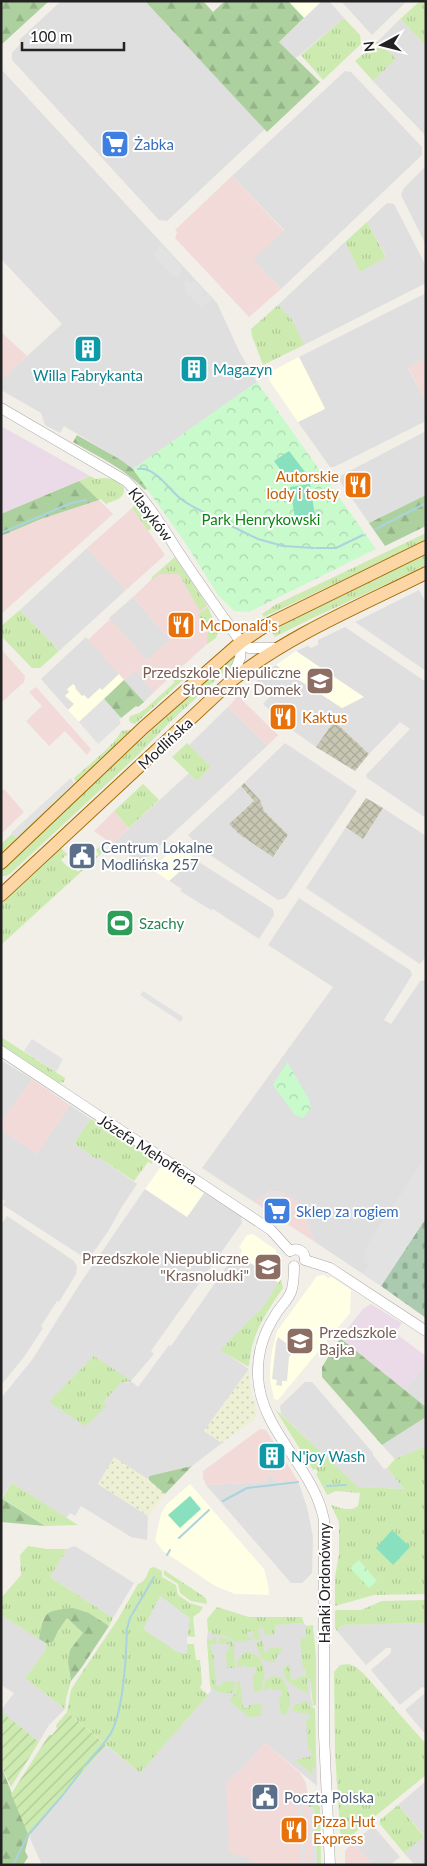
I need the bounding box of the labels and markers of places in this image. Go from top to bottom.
supermarket icon: Żabka [100,129,130,159]
place label: Żabka [134,135,174,153]
building icon: Willa Fabrykanta [73,334,103,364]
building icon: Magazyn [179,354,209,384]
place label: Magazyn [213,360,272,378]
place label: Willa Fabrykanta [33,366,143,384]
place label: Autorskie lody i tosty [266,467,339,502]
restaurant icon: Autorskie lody i tosty [343,470,373,500]
restaurant icon: McDonald's [166,610,196,640]
place label: McDonald's [200,616,278,634]
place label: Przedszkole Niepuliczne Słoneczny Domek [142,663,301,698]
school or university icon: Przedszkole Niepuliczne Słoneczny Domek [305,666,335,696]
restaurant icon: Kaktus [268,702,298,732]
place label: Kaktus [302,708,347,726]
place label: Centrum Lokalne Modlińska 257 [101,838,213,873]
public building icon: Centrum Lokalne Modlińska 257 [67,841,97,871]
sports icon: Szachy [105,908,135,938]
place label: Szachy [139,914,184,932]
supermarket icon: Sklep za rogiem [262,1196,292,1226]
place label: Sklep za rogiem [296,1202,399,1220]
place label: Przedszkole Niepubliczne "Krasnoludki" [82,1249,249,1284]
school or university icon: Przedszkole Niepubliczne "Krasnoludki" [253,1252,283,1282]
place label: Przedszkole Bajka [319,1323,397,1358]
school or university icon: Przedszkole Bajka [285,1326,315,1356]
building icon: N'joy Wash [257,1441,287,1471]
place label: N'joy Wash [291,1447,365,1465]
public building icon: Poczta Polska [250,1782,280,1812]
place label: Poczta Polska [284,1788,374,1806]
place label: Pizza Hut Express [313,1812,376,1847]
restaurant icon: Pizza Hut Express [279,1815,309,1845]

